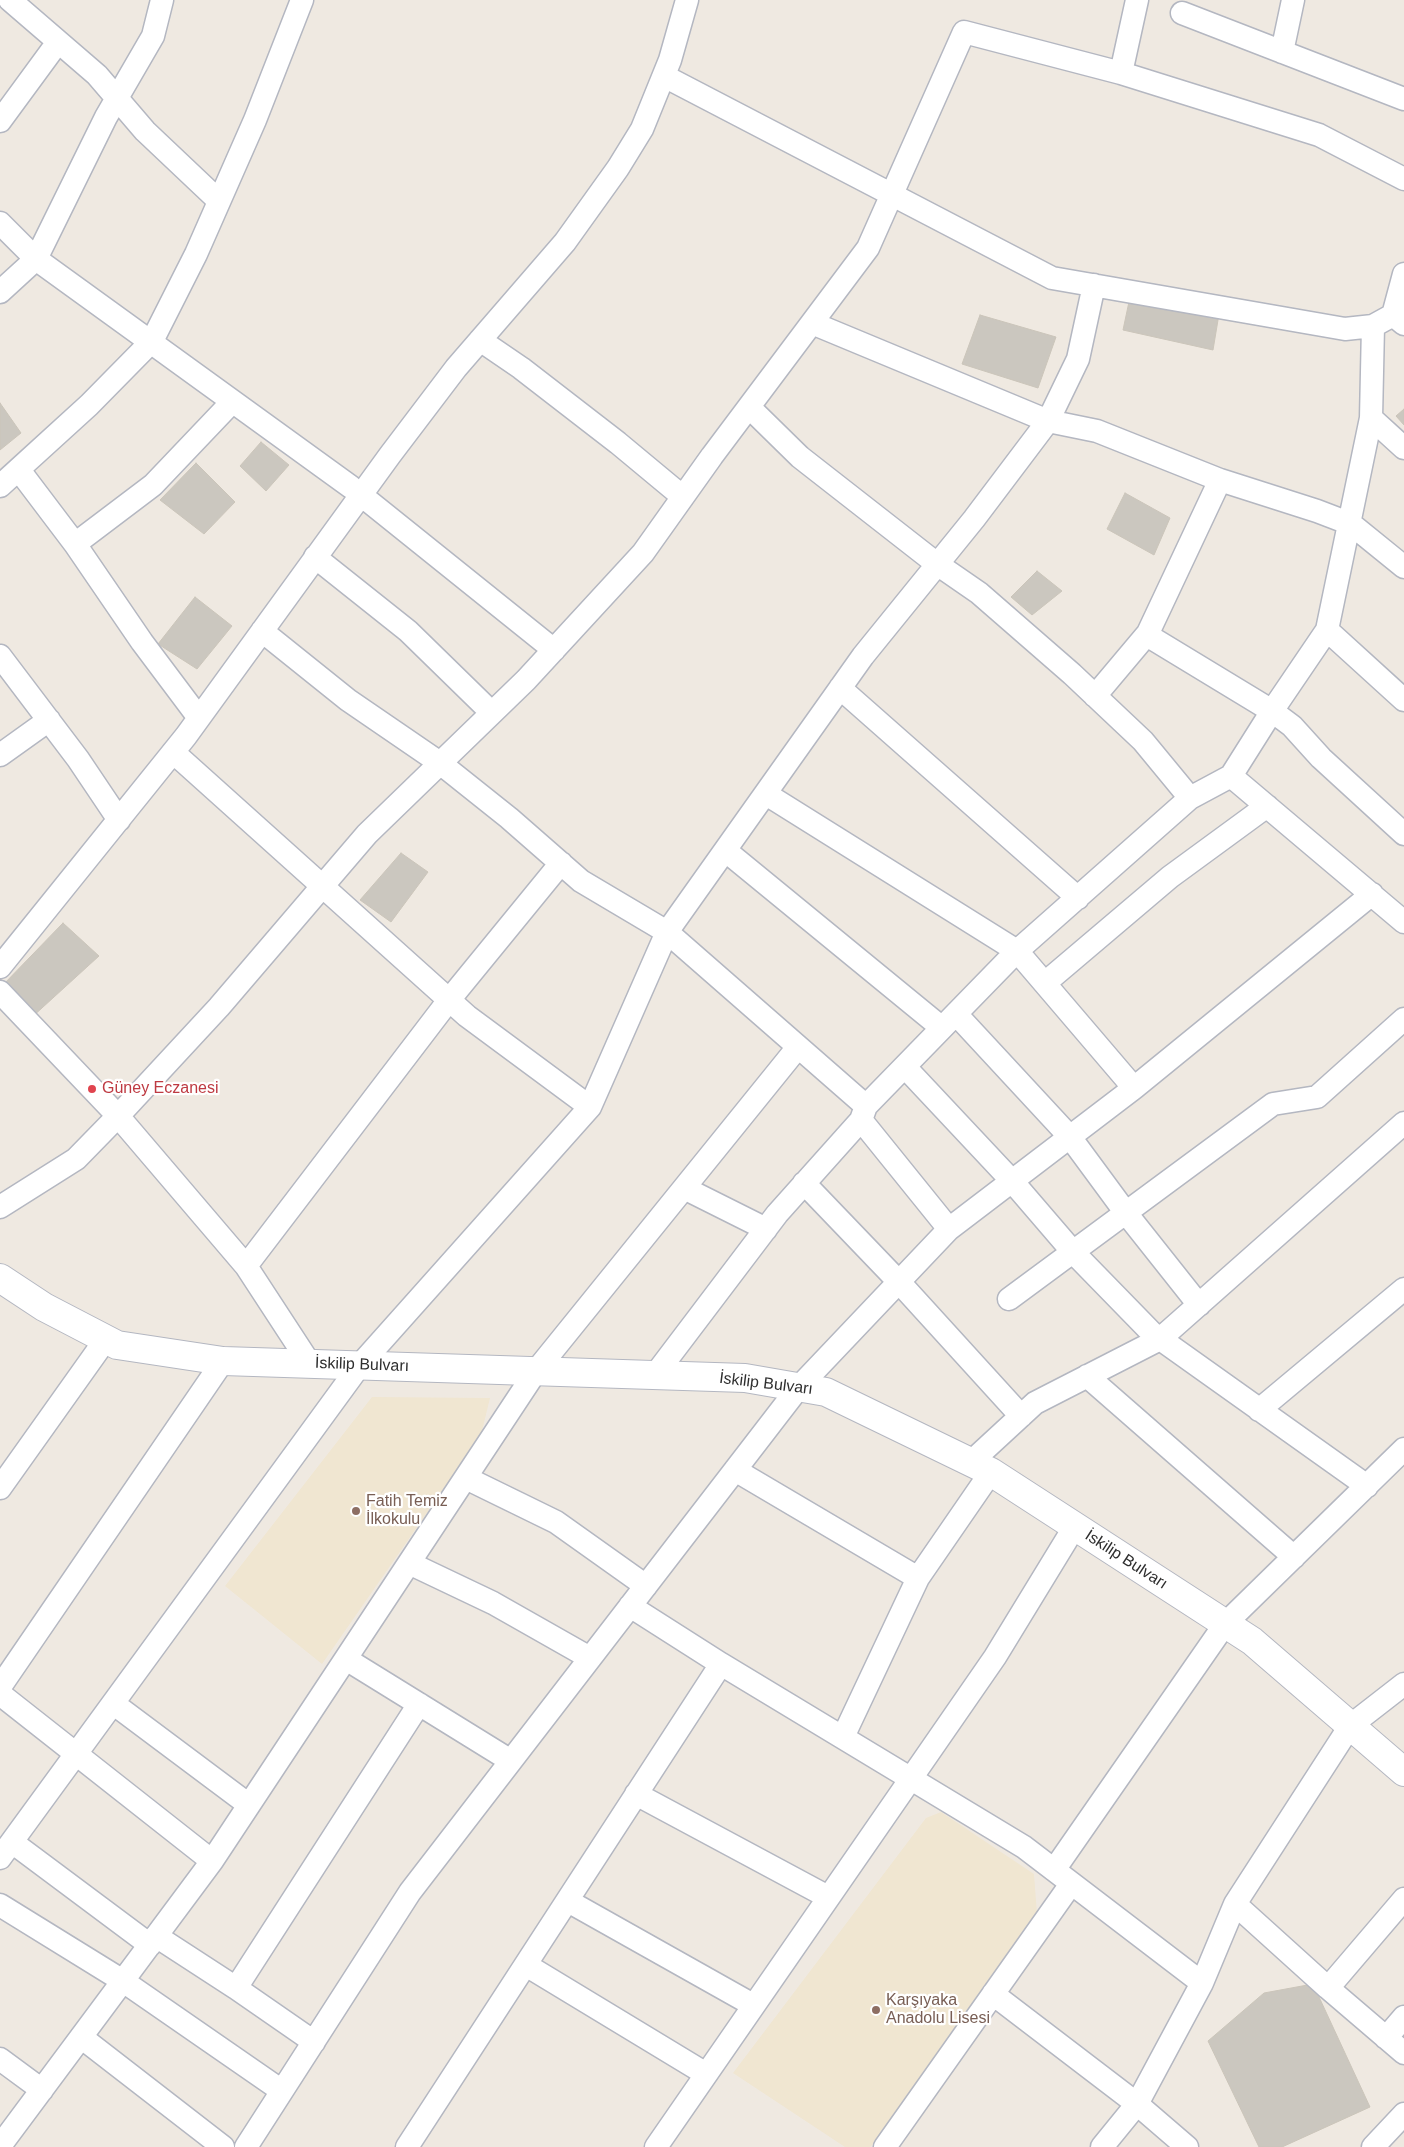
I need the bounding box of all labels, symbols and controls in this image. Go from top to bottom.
place label: Güney Eczanesi [102,1079,219,1099]
marker: Güney Eczanesi [86,1083,98,1095]
street label: İskilip Bulvarı [315,1354,409,1376]
street label: İskilip Bulvarı [718,1369,814,1399]
place label: Fatih Temiz İlkokulu [366,1492,448,1530]
marker: Fatih Temiz İlkokulu [350,1505,362,1517]
street label: İskilip Bulvarı [1081,1526,1171,1594]
place label: Karşıyaka Anadolu Lisesi [886,1991,990,2029]
marker: Karşıyaka Anadolu Lisesi [870,2004,882,2016]

